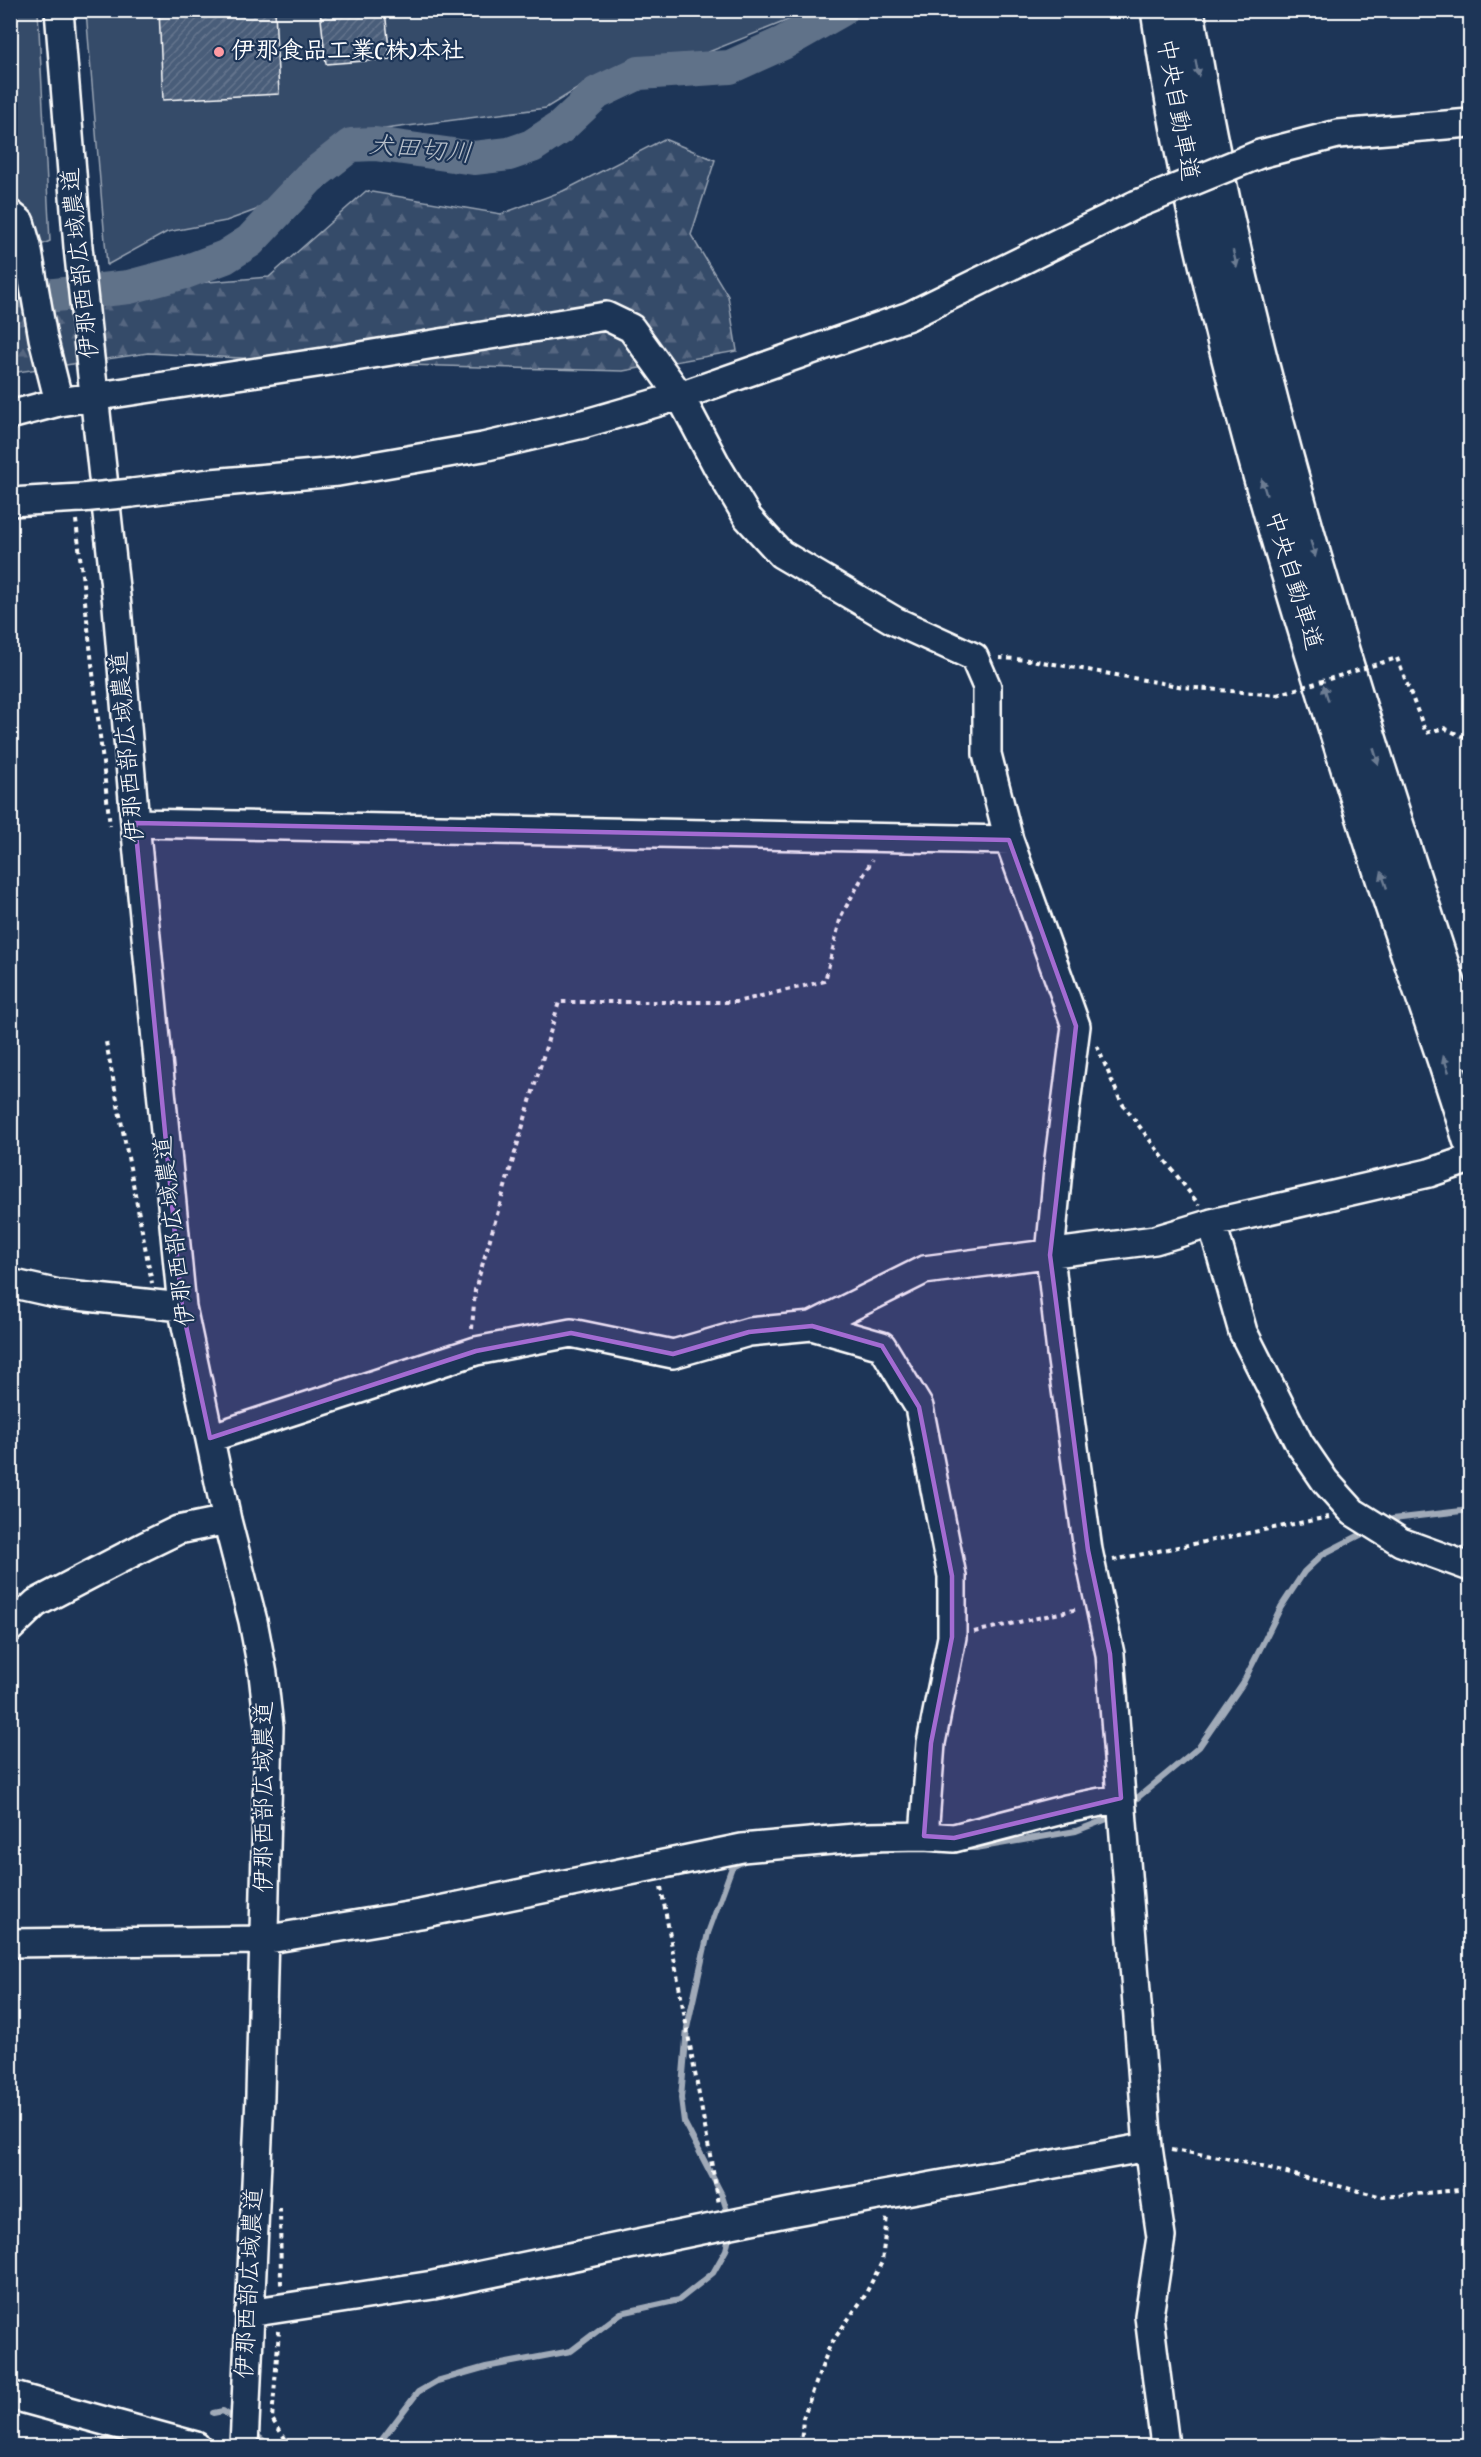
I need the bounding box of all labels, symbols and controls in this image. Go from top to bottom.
place label: 伊那食品工業(株)本社 [231,35,464,70]
street label: 中央自動車道 [1146,36,1206,184]
marker: 伊那食品工業(株)本社 [212,45,226,59]
one-way arrow [1193,59,1202,78]
water label: 犬田切川 [367,128,473,174]
street label: 伊那西部広域農道 [55,166,109,360]
one-way arrow [1231,250,1241,268]
one-way arrow [1258,477,1268,495]
street label: 中央自動車道 [1254,507,1330,655]
one-way arrow [1309,540,1318,558]
street label: 伊那西部広域農道 [103,650,155,844]
one-way arrow [1321,684,1330,702]
one-way arrow [1372,747,1381,765]
one-way arrow [1379,870,1388,888]
one-way arrow [1440,1055,1450,1073]
street label: 伊那西部広域農道 [147,1134,205,1328]
street label: 伊那西部広域農道 [248,1701,283,1893]
street label: 伊那西部広域農道 [228,2186,274,2380]

